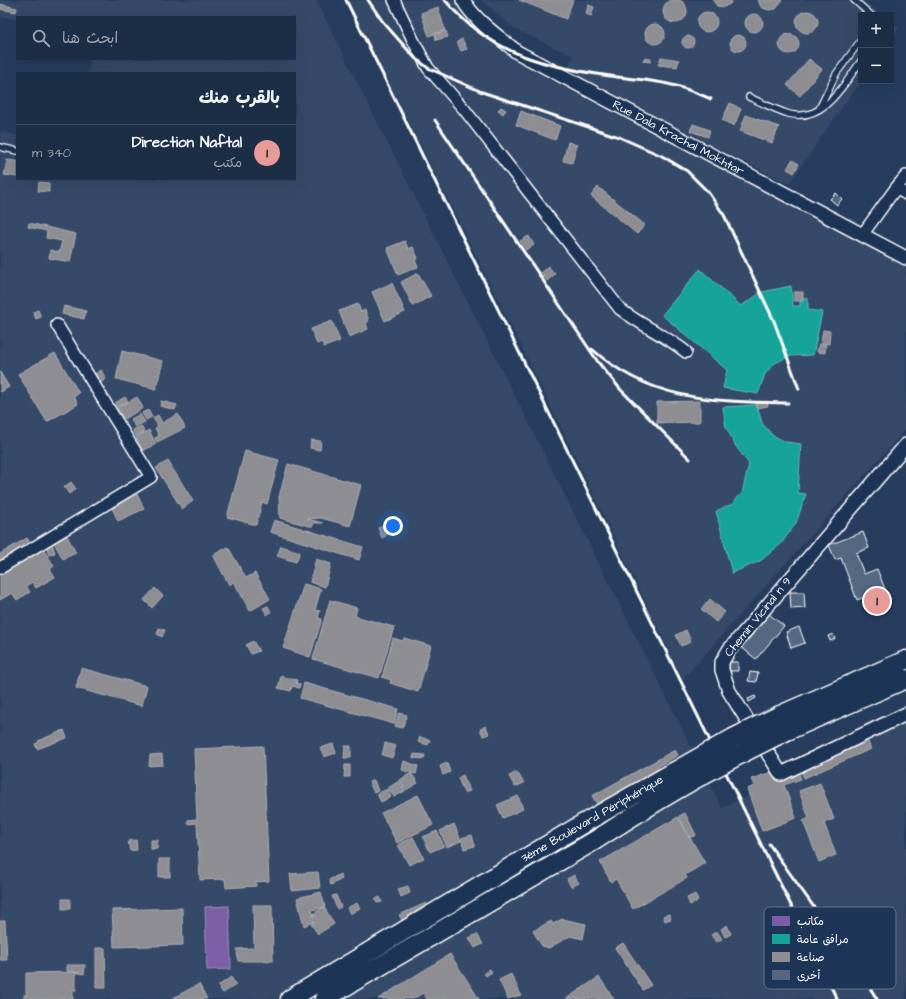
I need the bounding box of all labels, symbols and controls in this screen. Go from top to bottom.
map controls [858,12,894,84]
button: + [858,12,894,48]
search box [16,16,296,60]
icon: search [30,27,52,49]
text: ابحث هنا [62,28,118,49]
button: − [858,48,894,84]
text: بالقرب منك [199,86,280,110]
street label: Rue Dala Krachal Mokhtar [610,96,747,179]
text: Direction Naftal [132,132,242,153]
text: 340 m [32,144,71,162]
text: 1 [266,144,268,162]
text: مكتب [214,154,242,172]
your location [383,516,403,536]
street label: Chemin Vicinal n 9 [721,573,796,660]
pin: 1 [864,586,890,616]
street label: 3ème Boulevard Périphérique [518,771,667,867]
legend [764,907,896,989]
text: مكاتب [797,914,824,929]
text: مرافق عامة [797,932,849,947]
text: صناعة [797,950,825,965]
text: أخرى [797,968,820,983]

